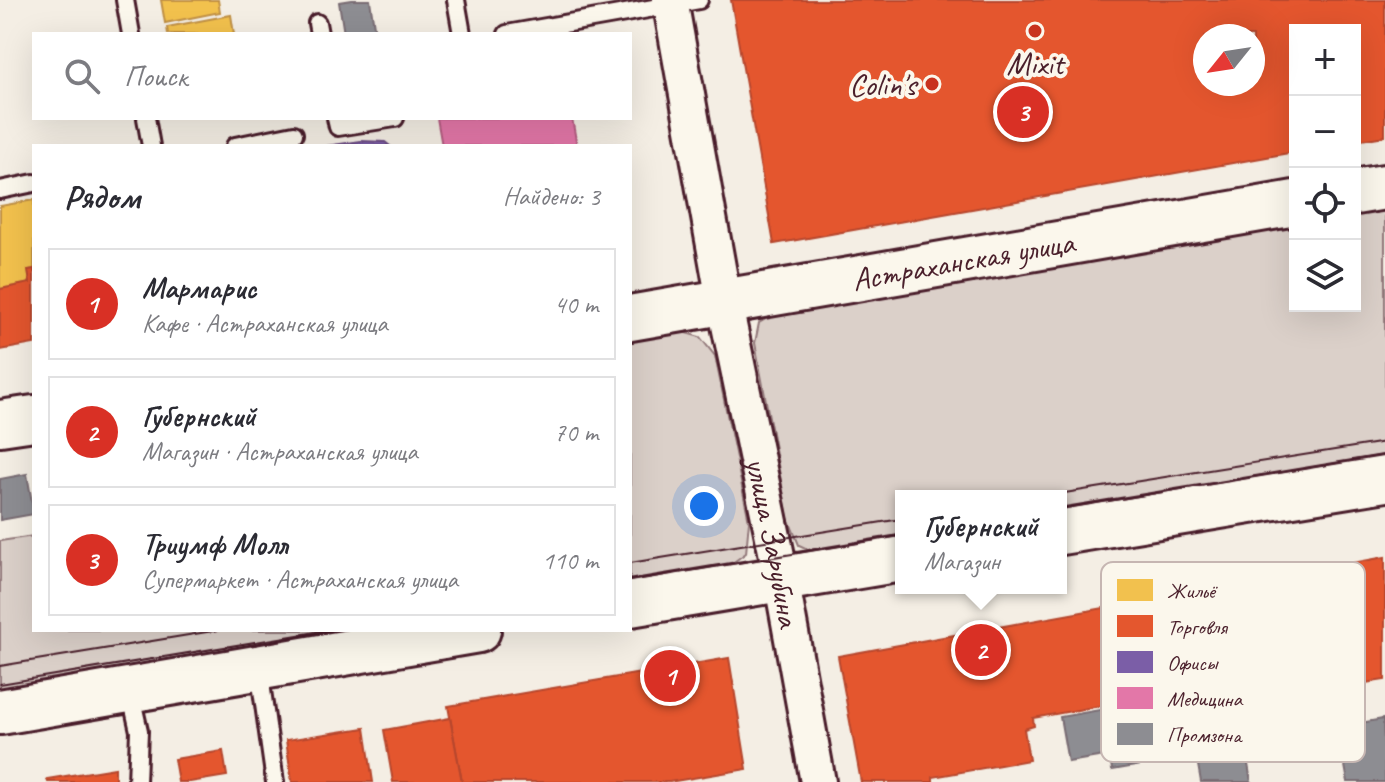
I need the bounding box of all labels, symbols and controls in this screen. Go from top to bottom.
marker: Mixit [1026,22,1044,40]
north arrow [1193,24,1265,96]
map controls [1289,24,1361,312]
button: + [1289,24,1361,96]
search box [32,32,632,120]
place label: Mixit [1007,43,1067,84]
icon: search [60,54,104,98]
text: Поиск [124,57,187,95]
place label: Colin's [849,64,919,105]
marker: Colin's [923,75,941,93]
pin: 3 [997,82,1049,142]
button: − [1289,96,1361,168]
button: locate [1289,168,1361,240]
text: Рядом [64,175,140,218]
text: Найдено: 3 [503,180,600,213]
street label: Астраханская улица [849,221,1079,300]
button: layers [1289,240,1361,312]
text: Мармарис [142,269,256,307]
text: 1 [86,288,98,321]
text: 40 m [554,288,598,321]
text: Кафе · Астраханская улица [142,307,388,340]
text: Губернский [142,397,256,435]
text: 2 [86,416,98,449]
text: 70 m [554,416,598,449]
text: Магазин · Астраханская улица [142,435,418,468]
street label: улица Зарубина [736,452,810,632]
your location [684,486,724,526]
popup [895,490,1067,594]
text: Губернский [924,507,1038,545]
text: Триумф Молл [142,525,288,563]
text: 3 [86,544,98,577]
text: 110 m [542,544,598,577]
text: Магазин [924,545,1000,578]
legend [1101,562,1365,762]
text: Супермаркет · Астраханская улица [142,563,458,596]
text: Жильё [1167,577,1219,605]
text: Торговля [1167,613,1228,641]
pin: 2 [955,620,1007,680]
pin: 1 [644,646,696,706]
text: Офисы [1167,649,1220,677]
text: Медицина [1167,685,1243,713]
text: Промзона [1167,721,1243,749]

